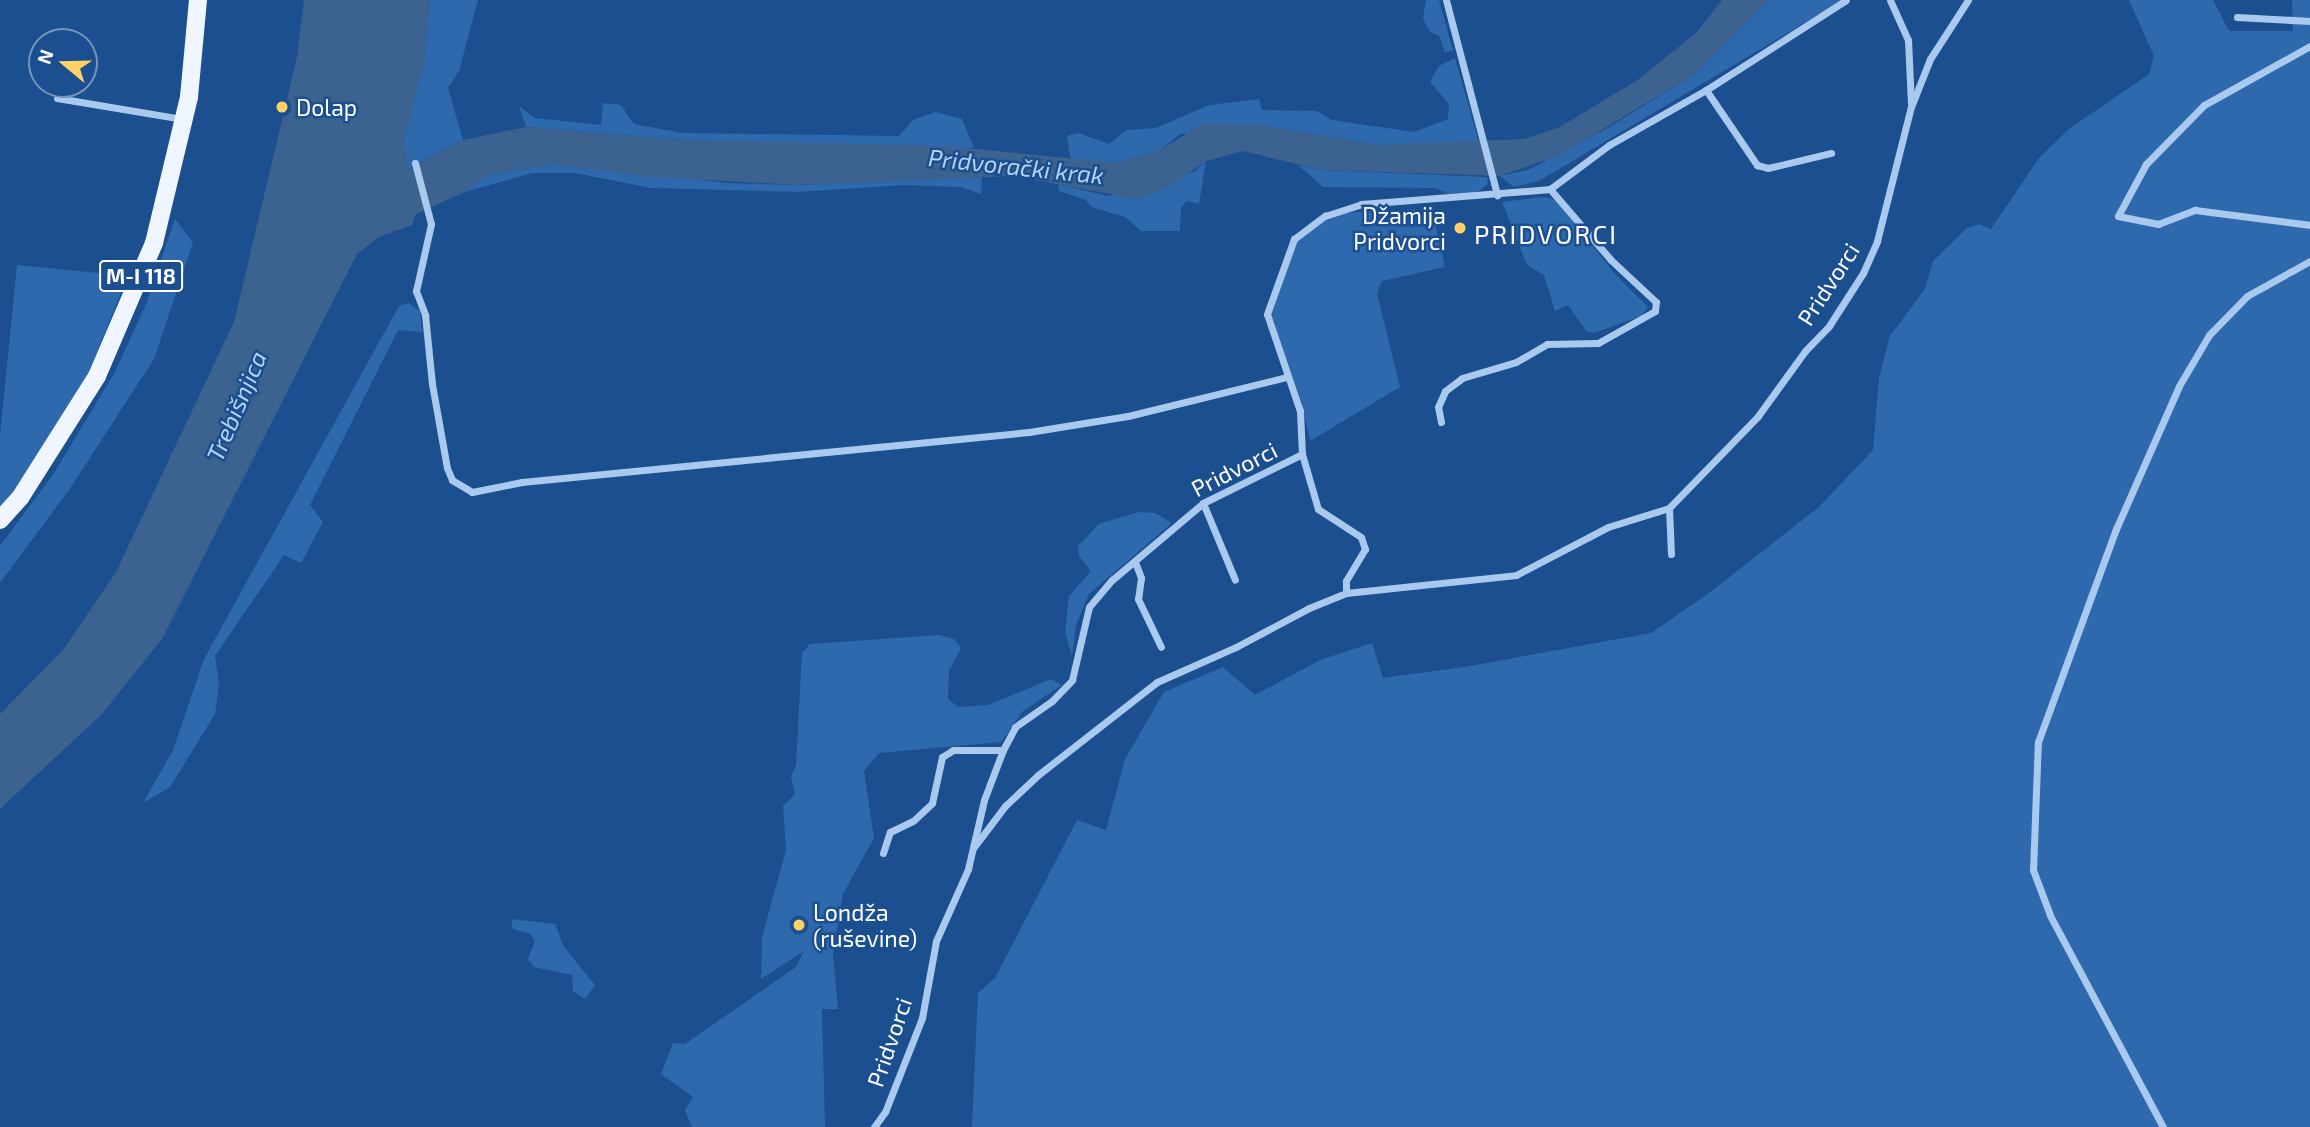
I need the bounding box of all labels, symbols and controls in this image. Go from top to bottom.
north arrow [28,28,98,98]
text: N [31,46,58,67]
place label: Dolap [296,93,357,121]
marker: Dolap [274,99,290,115]
water label: Pridvorački krak [927,142,1105,190]
place label: Džamija Pridvorci [1353,201,1446,255]
district label: PRIDVORCI [1475,218,1617,250]
marker: Džamija Pridvorci [1452,220,1468,236]
street label: Pridvorci [1791,238,1865,330]
road number: M-I 118 [99,258,183,294]
water label: Trebišnjica [200,347,272,465]
street label: Pridvorci [1186,436,1282,502]
place label: Londža (ruševine) [813,898,917,952]
marker: Londža (ruševine) [791,917,807,933]
street label: Pridvorci [861,994,917,1090]

